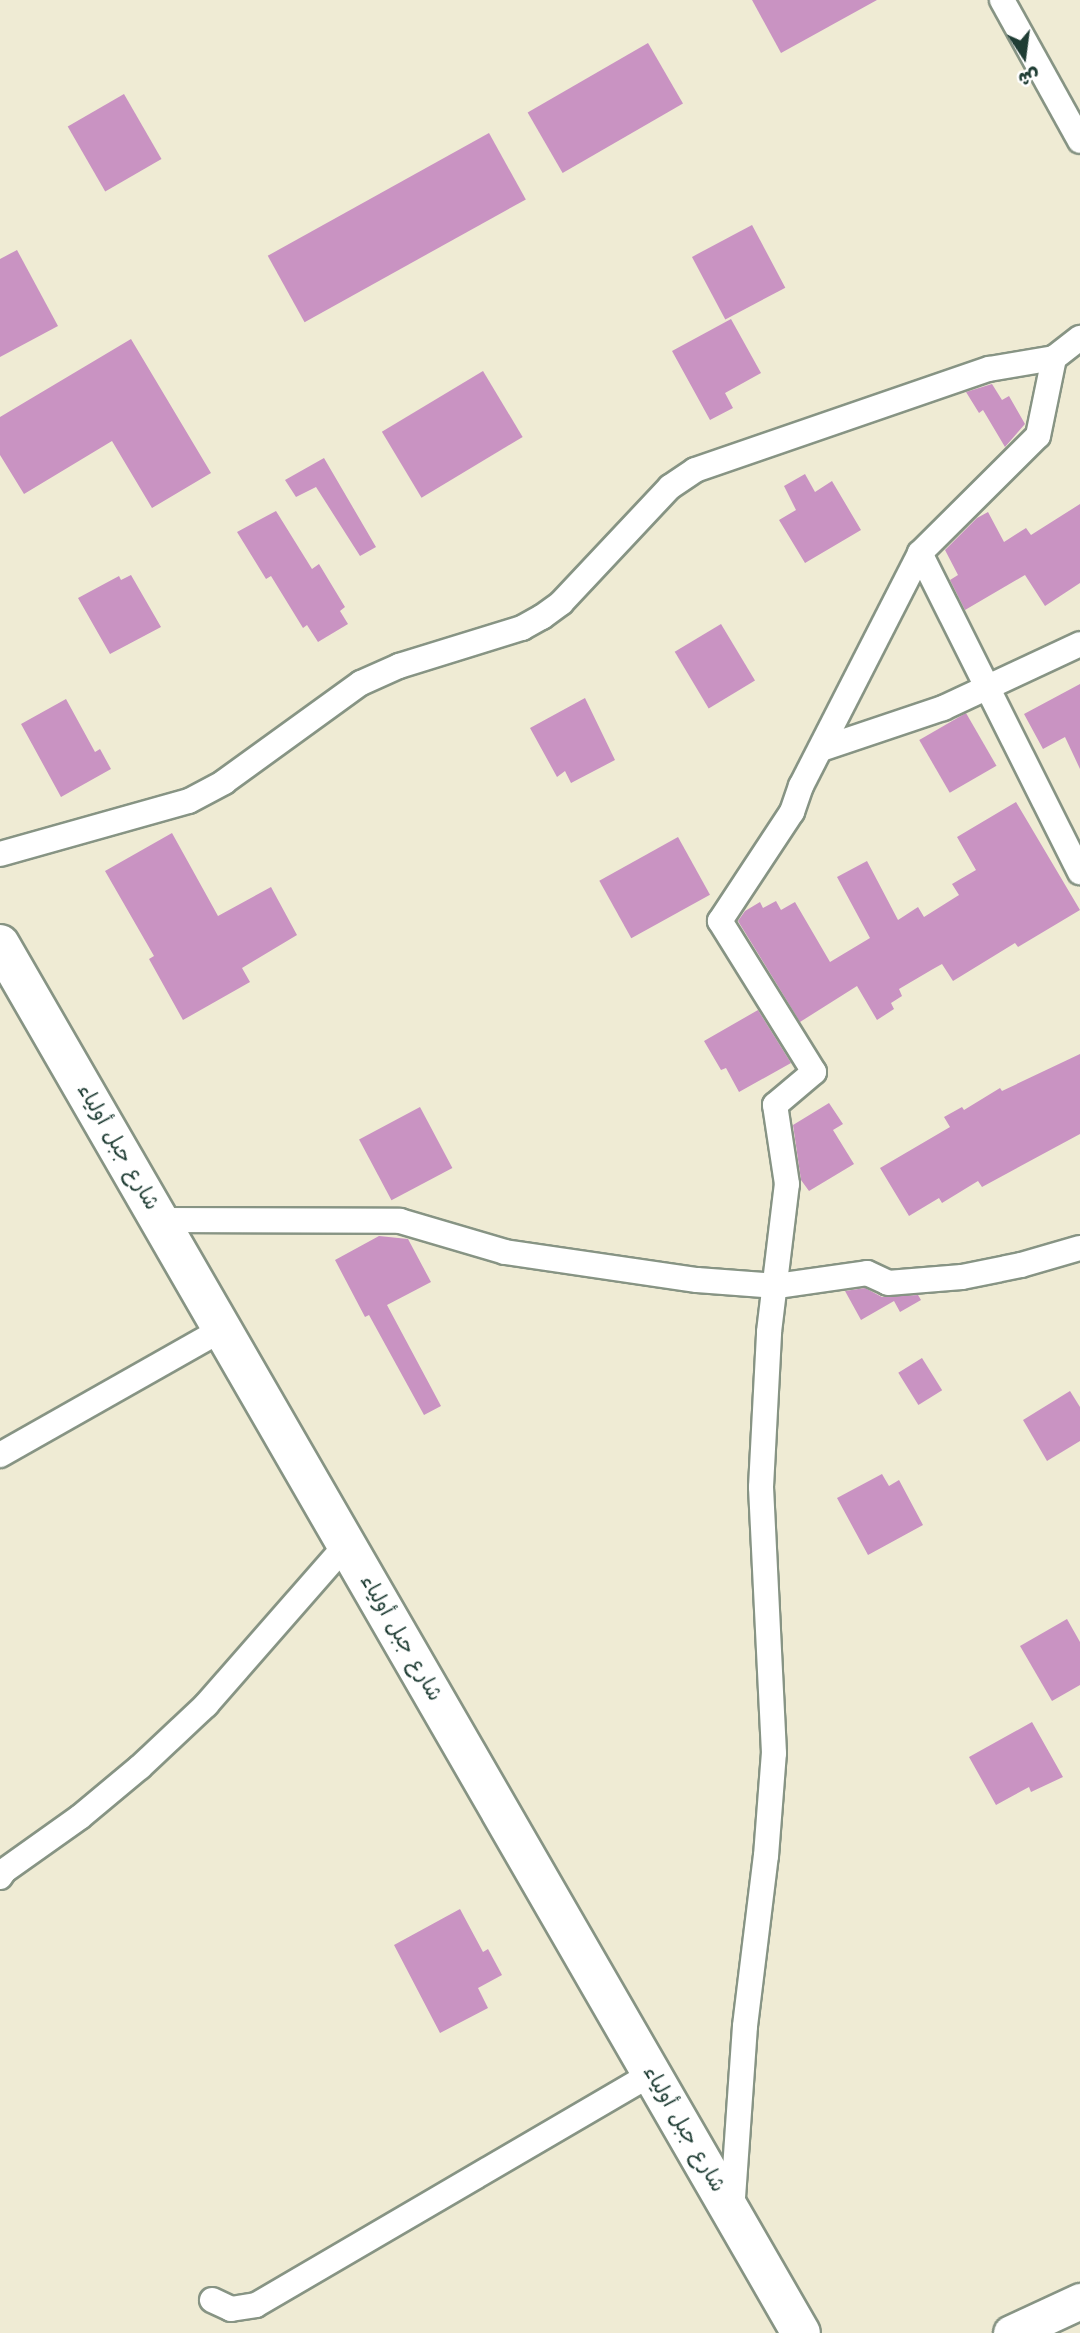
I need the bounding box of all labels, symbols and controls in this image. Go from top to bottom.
north arrow [989,21,1059,91]
text: ش [1016,61,1042,92]
street label: شارع جبل أولياء [72,1079,164,1215]
street label: شارع جبل أولياء [355,1570,447,1706]
street label: شارع جبل أولياء [638,2061,730,2197]

